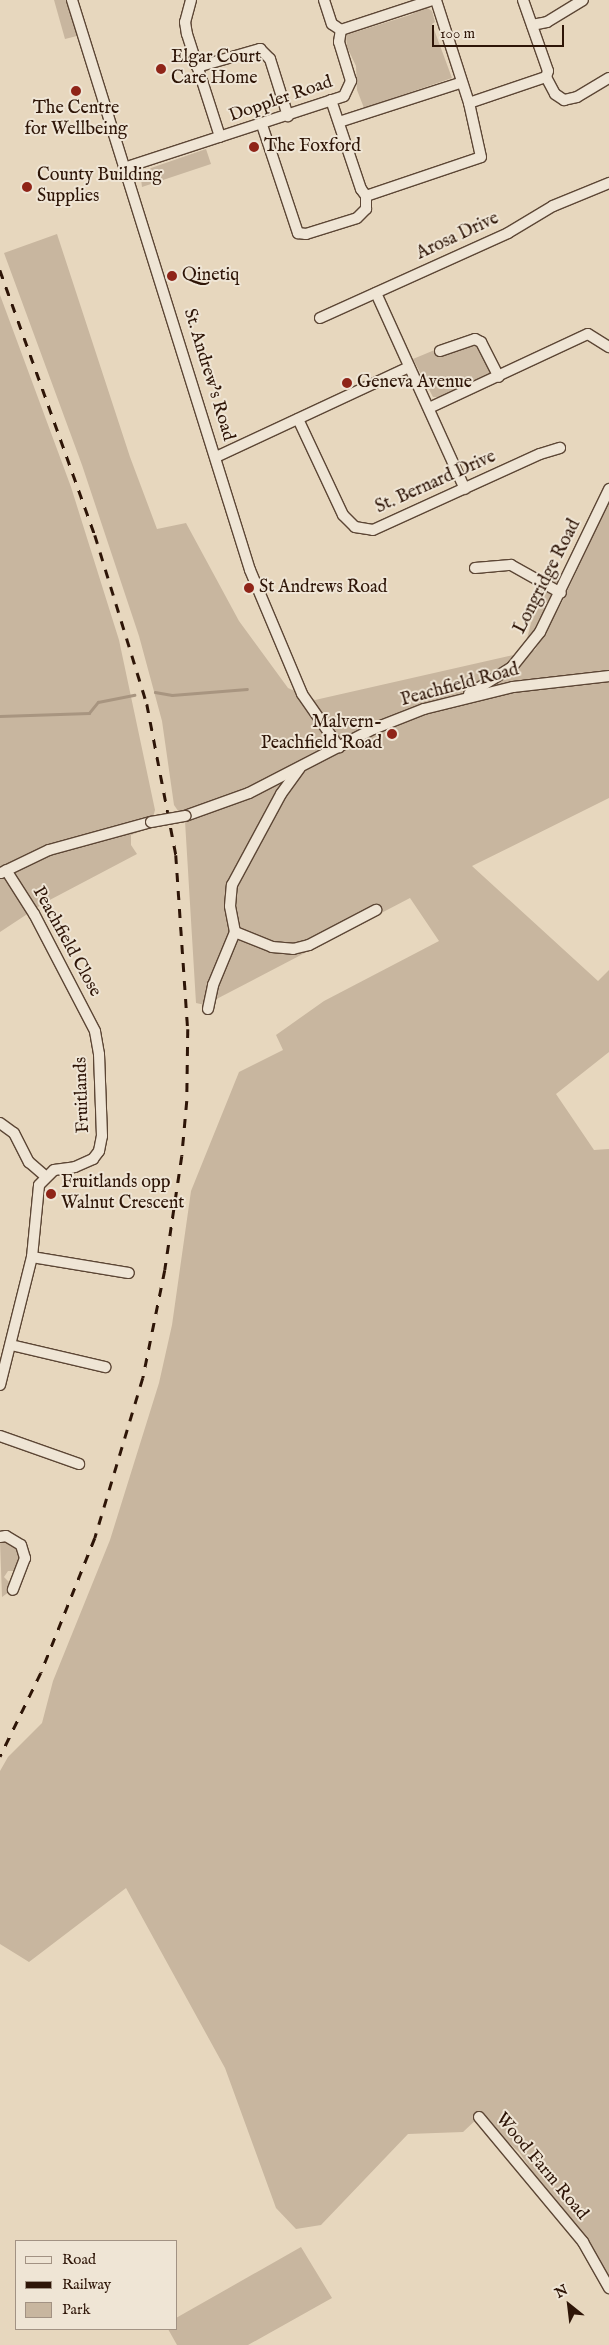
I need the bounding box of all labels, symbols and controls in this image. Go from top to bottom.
scale bar [434,15,566,47]
text: 100 m [440,24,475,43]
place label: Elgar Court Care Home [171,48,261,90]
marker: Elgar Court Care Home [155,63,167,75]
street label: Doppler Road [226,72,336,128]
marker: The Centre for Wellbeing [70,85,82,97]
place label: The Centre for Wellbeing [24,99,128,142]
place label: The Foxford [264,136,361,158]
marker: The Foxford [248,141,260,153]
place label: County Building Supplies [37,166,162,208]
marker: County Building Supplies [21,181,33,193]
street label: Arosa Drive [413,209,503,265]
place label: Qinetiq [182,265,239,287]
marker: Qinetiq [166,270,178,282]
street label: St. Andrew's Road [178,306,238,444]
place label: Geneva Avenue [357,372,472,394]
marker: Geneva Avenue [341,377,353,389]
street label: St. Bernard Drive [373,447,499,519]
street label: Longridge Road [510,516,586,638]
place label: St Andrews Road [259,577,387,599]
marker: St Andrews Road [243,582,255,594]
street label: Peachfield Road [399,660,521,712]
place label: Malvern- Peachfield Road [261,713,382,756]
marker: Malvern- Peachfield Road [386,728,398,740]
street label: Peachfield Close [27,883,105,1001]
street label: Fruitlands [71,1056,95,1134]
place label: Fruitlands opp Walnut Crescent [61,1173,184,1216]
marker: Fruitlands opp Walnut Crescent [45,1188,57,1200]
street label: Wood Farm Road [490,2109,592,2225]
legend [15,2240,178,2330]
text: Road [62,2250,96,2269]
text: Railway [62,2275,111,2294]
north arrow [544,2280,594,2330]
text: N [552,2281,571,2303]
text: Park [62,2300,91,2319]

